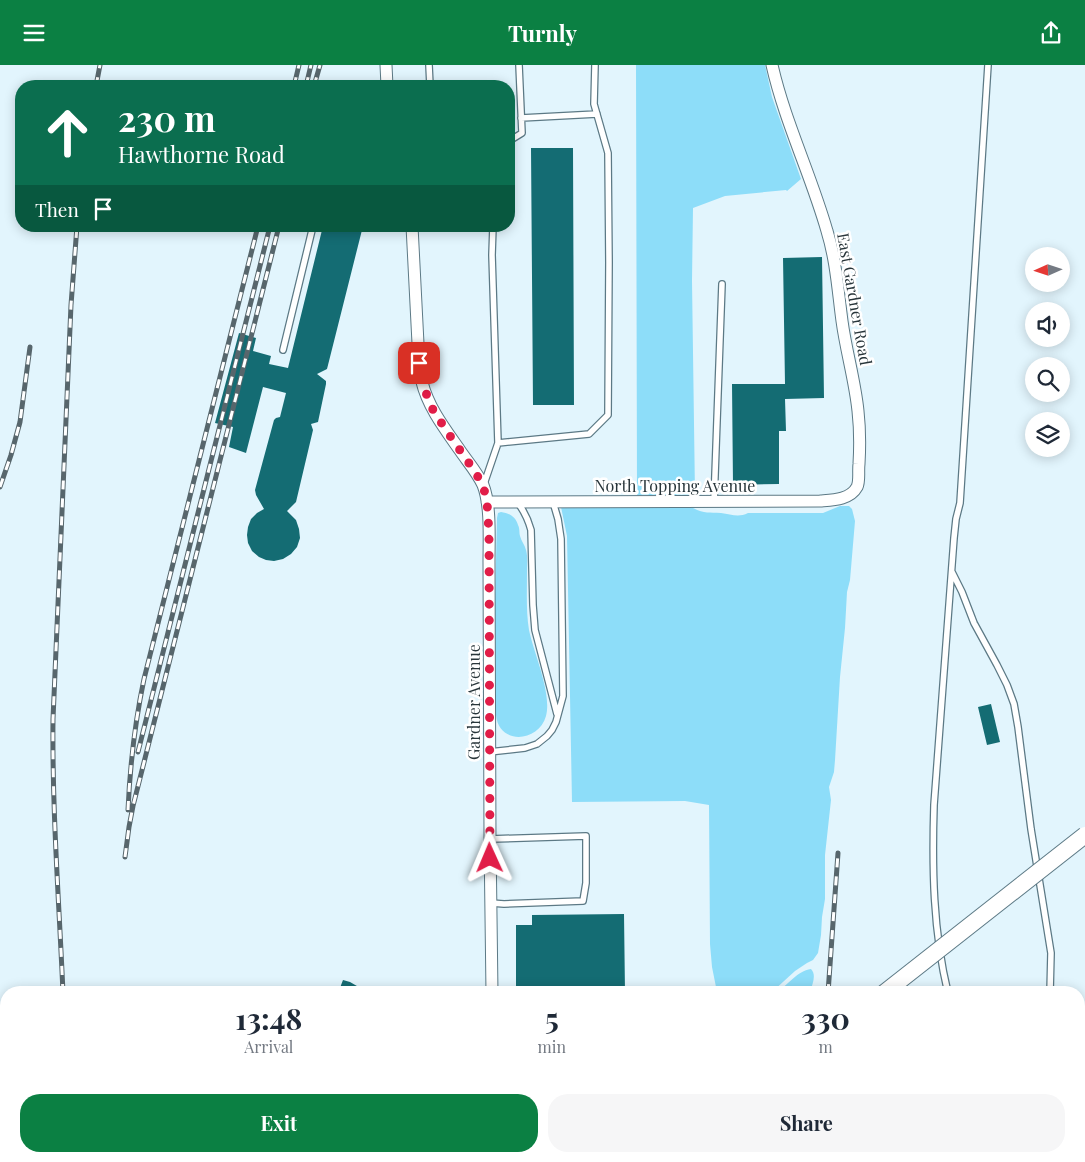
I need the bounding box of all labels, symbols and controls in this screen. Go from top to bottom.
text: Turnly [508,18,577,48]
icon: menu [20,19,48,47]
icon: share [1037,19,1065,47]
text: 230 m [118,94,216,141]
icon: ahead [35,100,100,165]
text: Hawthorne Road [118,139,285,169]
icon: arrive [89,195,117,223]
text: Then [35,196,79,222]
street label: East Gardner Road [833,231,877,367]
north arrow [1025,247,1070,293]
map controls [1025,247,1070,457]
button: sound [1025,302,1070,347]
pin [398,342,440,384]
icon: arrive [405,349,433,377]
button: search [1025,357,1070,402]
button: layers [1025,412,1070,457]
street label: North Topping Avenue [595,475,755,496]
street label: Gardner Avenue [463,644,484,760]
position arrow [463,831,515,883]
text: 13:48 [235,998,302,1038]
text: 5 [545,998,559,1038]
text: 330 [801,998,850,1038]
text: Arrival [244,1036,293,1057]
text: min [538,1036,566,1057]
text: m [818,1036,833,1057]
button: Exit [20,1094,538,1152]
button: Share [548,1094,1065,1152]

